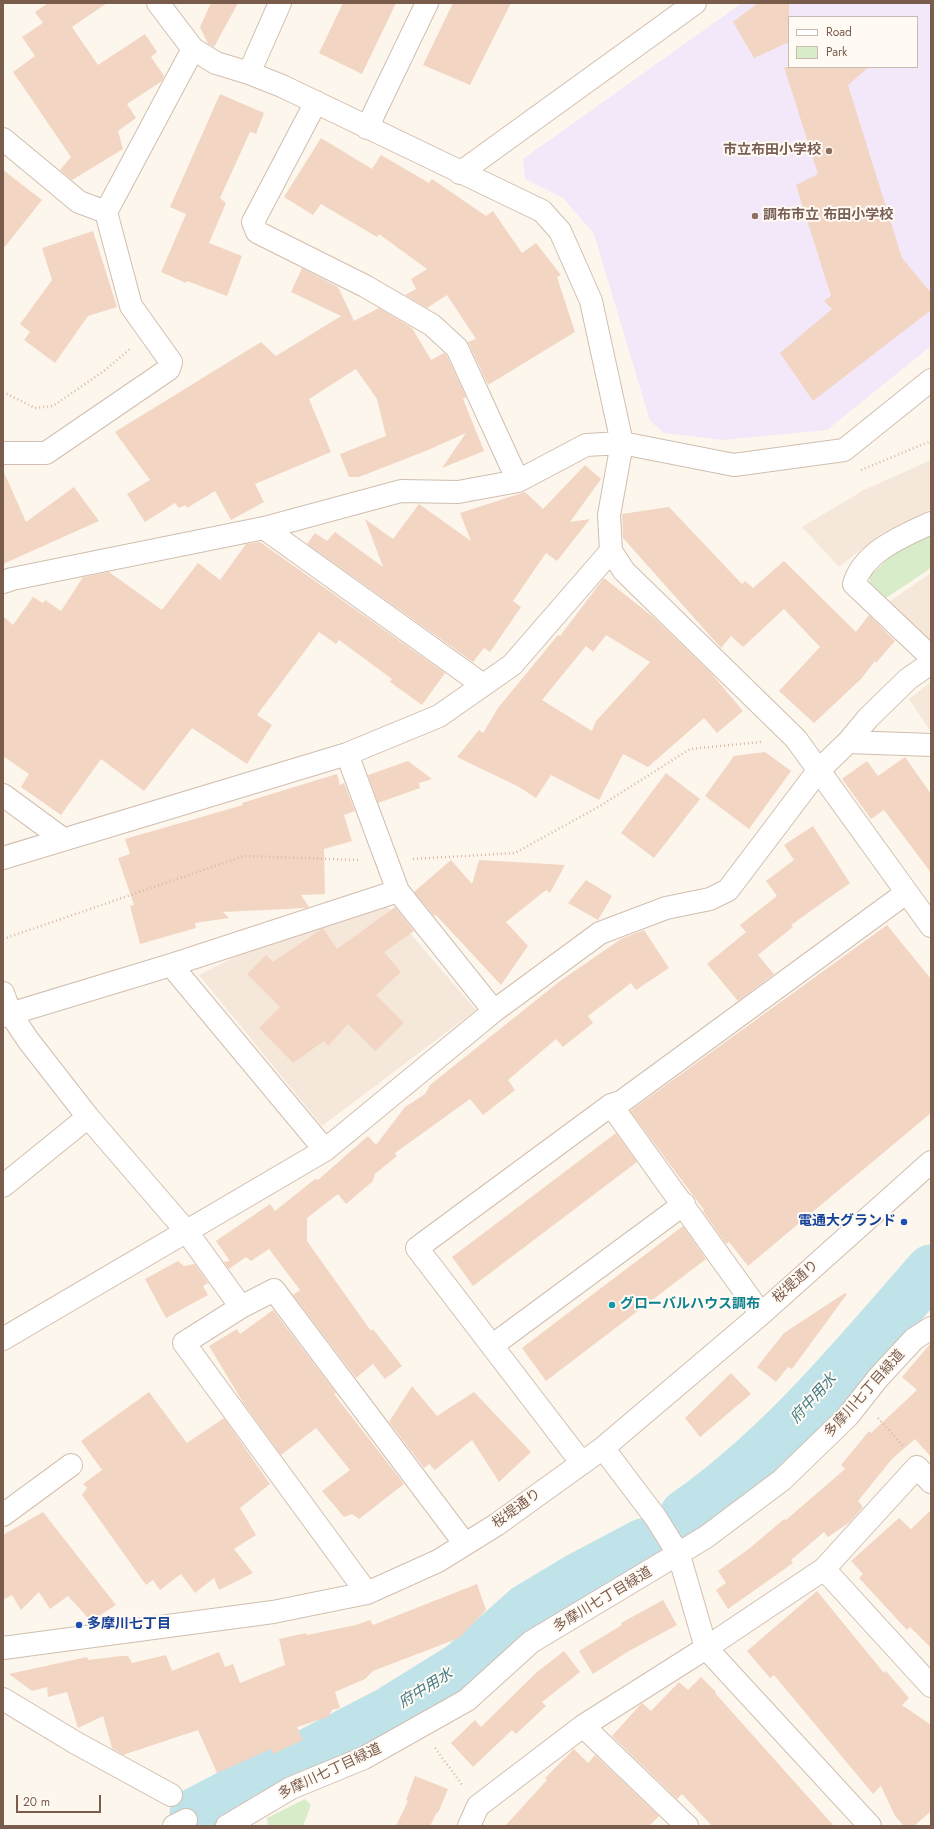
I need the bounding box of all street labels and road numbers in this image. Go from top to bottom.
street label: 桜堤通り [770,1257,822,1307]
street label: 多摩川七丁目緑道 [821,1347,909,1441]
street label: 桜堤通り [489,1486,545,1532]
street label: 多摩川七丁目緑道 [551,1564,655,1636]
street label: 多摩川七丁目緑道 [276,1741,384,1803]

